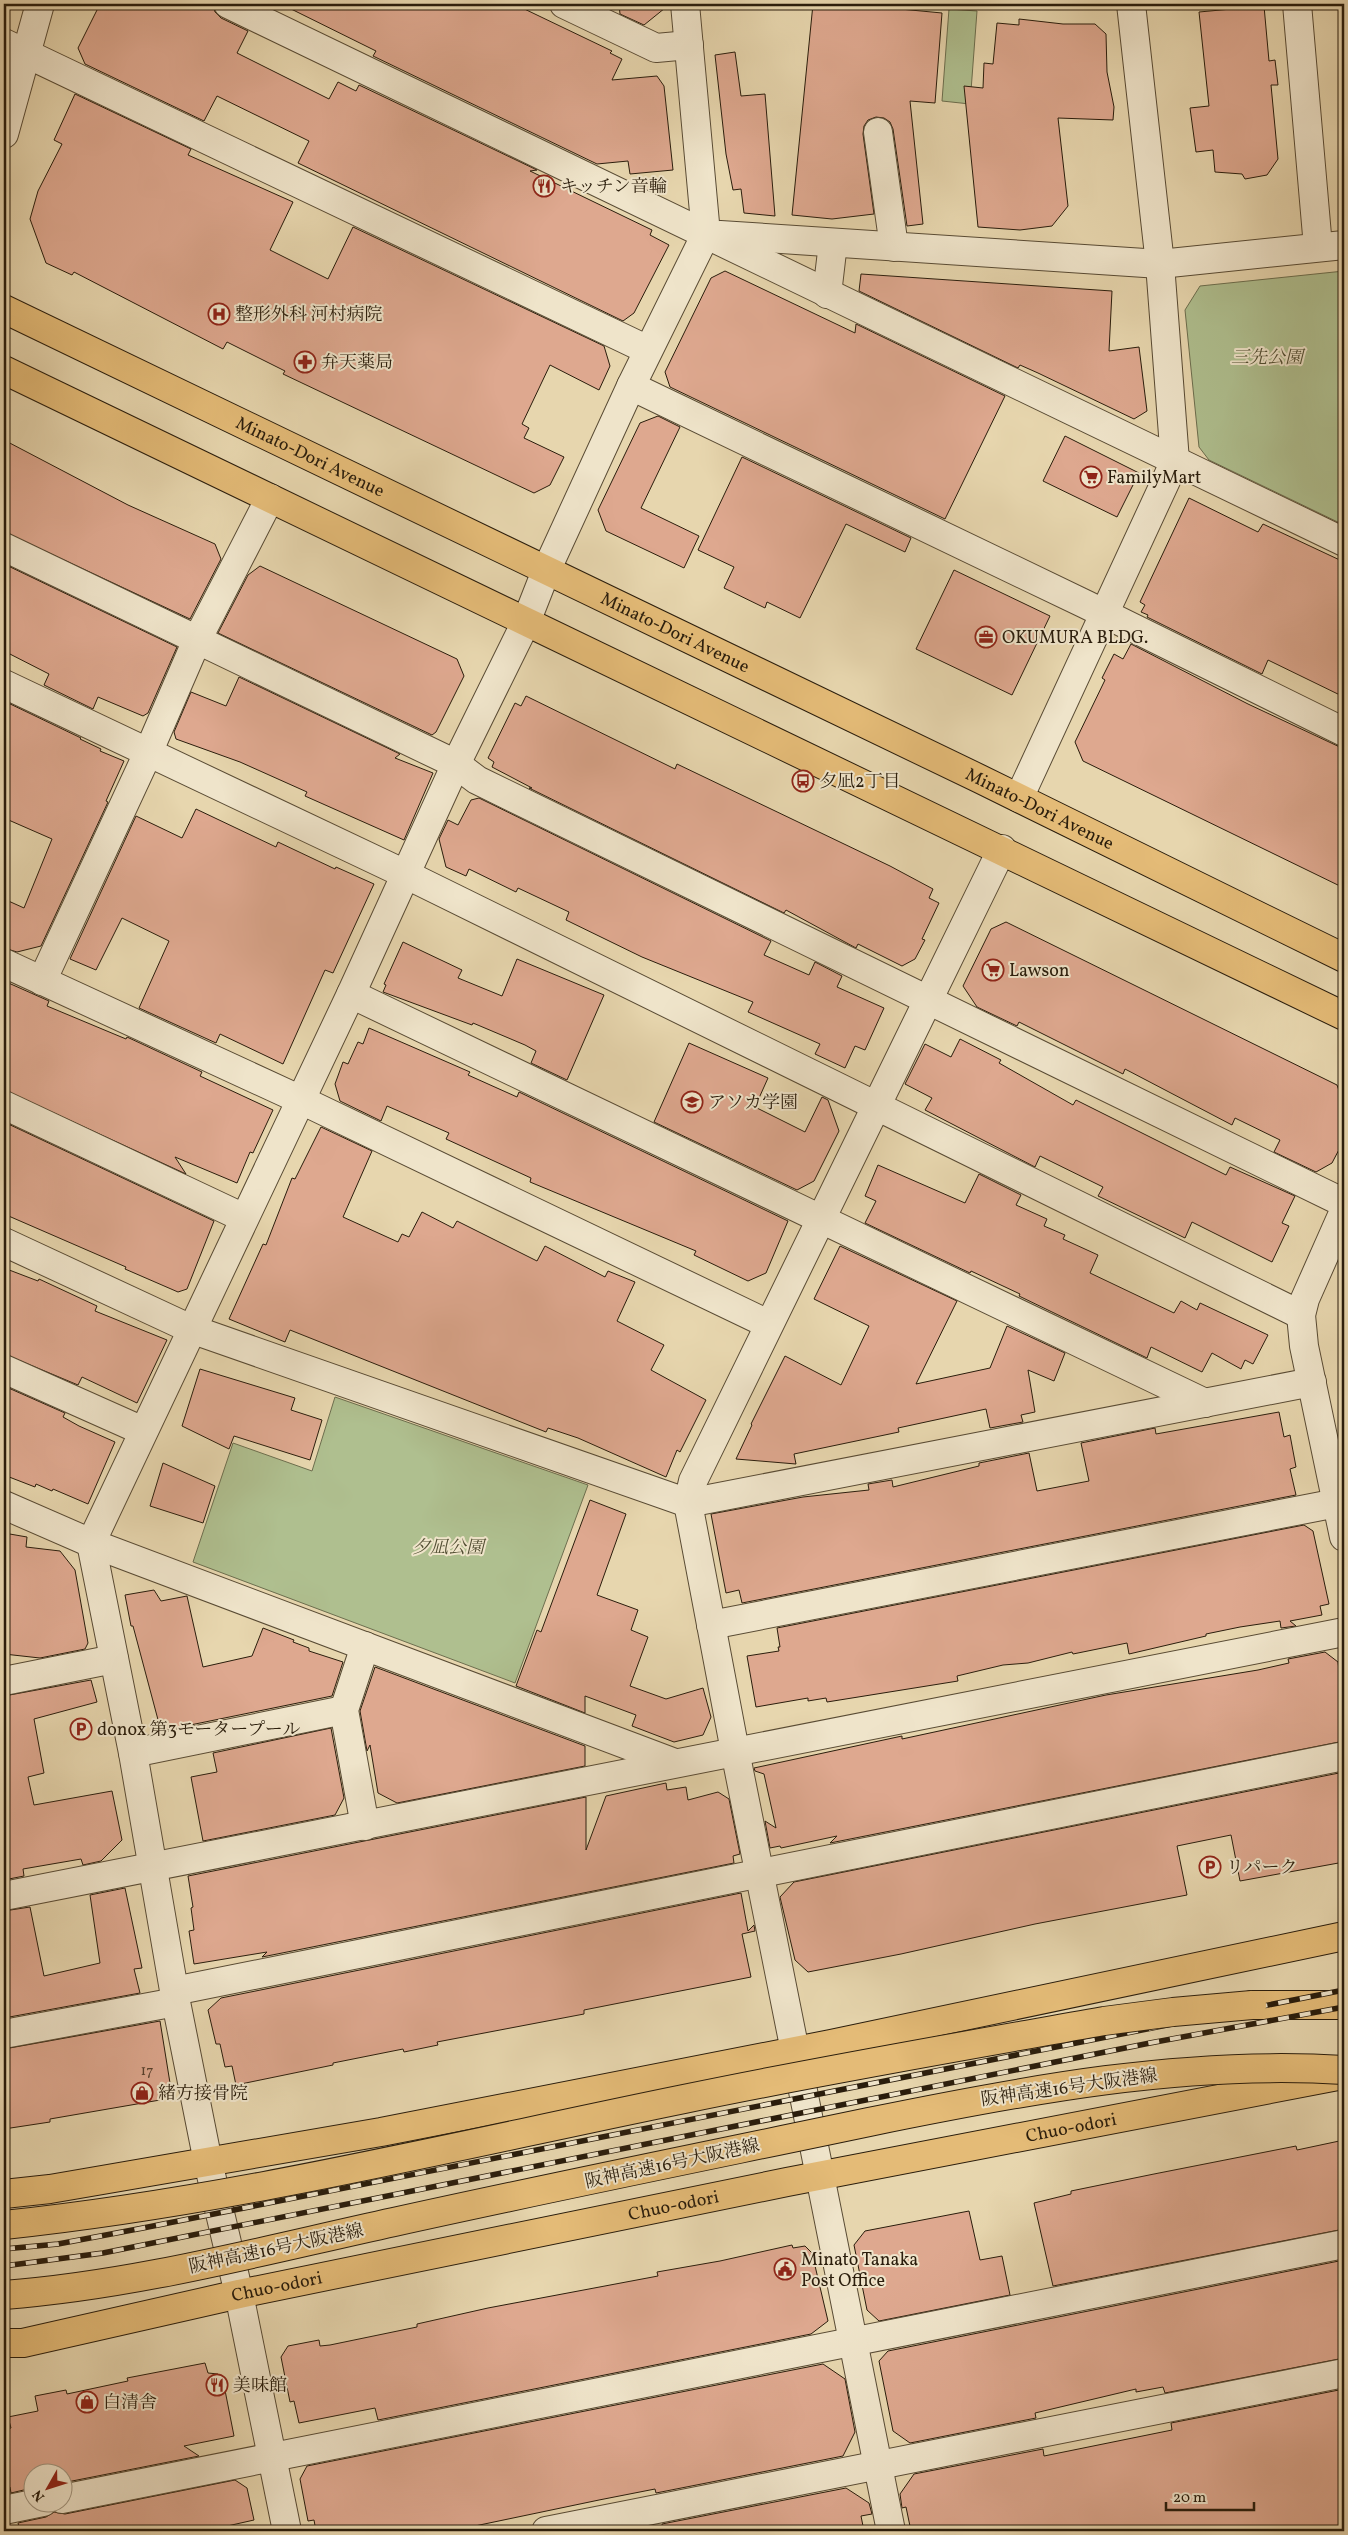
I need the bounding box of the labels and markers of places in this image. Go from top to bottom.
restaurant icon: キッチン音輪 [532,174,556,198]
place label: キッチン音輪 [560,175,667,200]
hospital icon: 整形外科 河村病院 [207,302,231,326]
place label: 整形外科 河村病院 [235,303,383,328]
pharmacy icon: 弁天薬局 [293,350,317,374]
place label: 弁天薬局 [321,351,393,376]
supermarket icon: FamilyMart [1079,465,1103,489]
place label: FamilyMart [1107,466,1201,491]
office icon: OKUMURA BLDG. [974,625,998,649]
place label: OKUMURA BLDG. [1002,626,1148,651]
bus stop icon: 夕凪2丁目 [791,769,815,793]
place label: 夕凪2丁目 [819,770,901,795]
supermarket icon: Lawson [981,958,1005,982]
place label: Lawson [1009,959,1070,984]
school or university icon: アソカ学園 [680,1090,704,1114]
place label: アソカ学園 [708,1091,798,1116]
parking icon: donox 第3モータープール [69,1717,93,1741]
place label: donox 第3モータープール [97,1718,300,1743]
parking icon: リパーク [1198,1855,1222,1879]
place label: リパーク [1226,1856,1297,1881]
shop icon: 緒方接骨院 [130,2081,154,2105]
place label: 緒方接骨院 [158,2082,248,2107]
place label: Minato Tanaka Post Office [801,2248,918,2294]
public building icon: Minato Tanaka Post Office [773,2257,797,2281]
restaurant icon: 美味館 [205,2373,229,2397]
place label: 美味館 [233,2374,287,2399]
shop icon: 白清舎 [75,2390,99,2414]
place label: 白清舎 [103,2391,157,2416]

